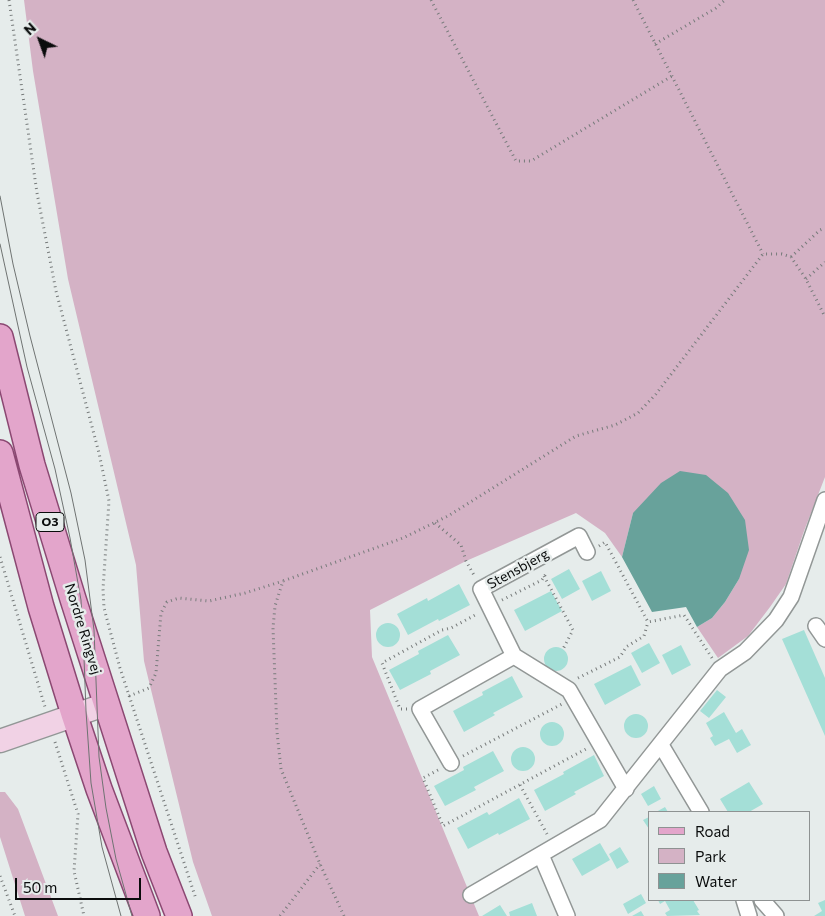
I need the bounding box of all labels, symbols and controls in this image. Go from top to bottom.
north arrow [15,15,65,65]
text: N [20,19,39,38]
road number: O3 [36,512,64,532]
street label: Stensbjerg [484,545,552,593]
street label: Nordre Ringvej [61,581,105,677]
legend [648,811,810,901]
text: Road [695,822,730,840]
text: Park [695,847,726,865]
scale bar [18,868,144,900]
text: Water [695,872,737,890]
text: 50 m [23,878,57,896]

